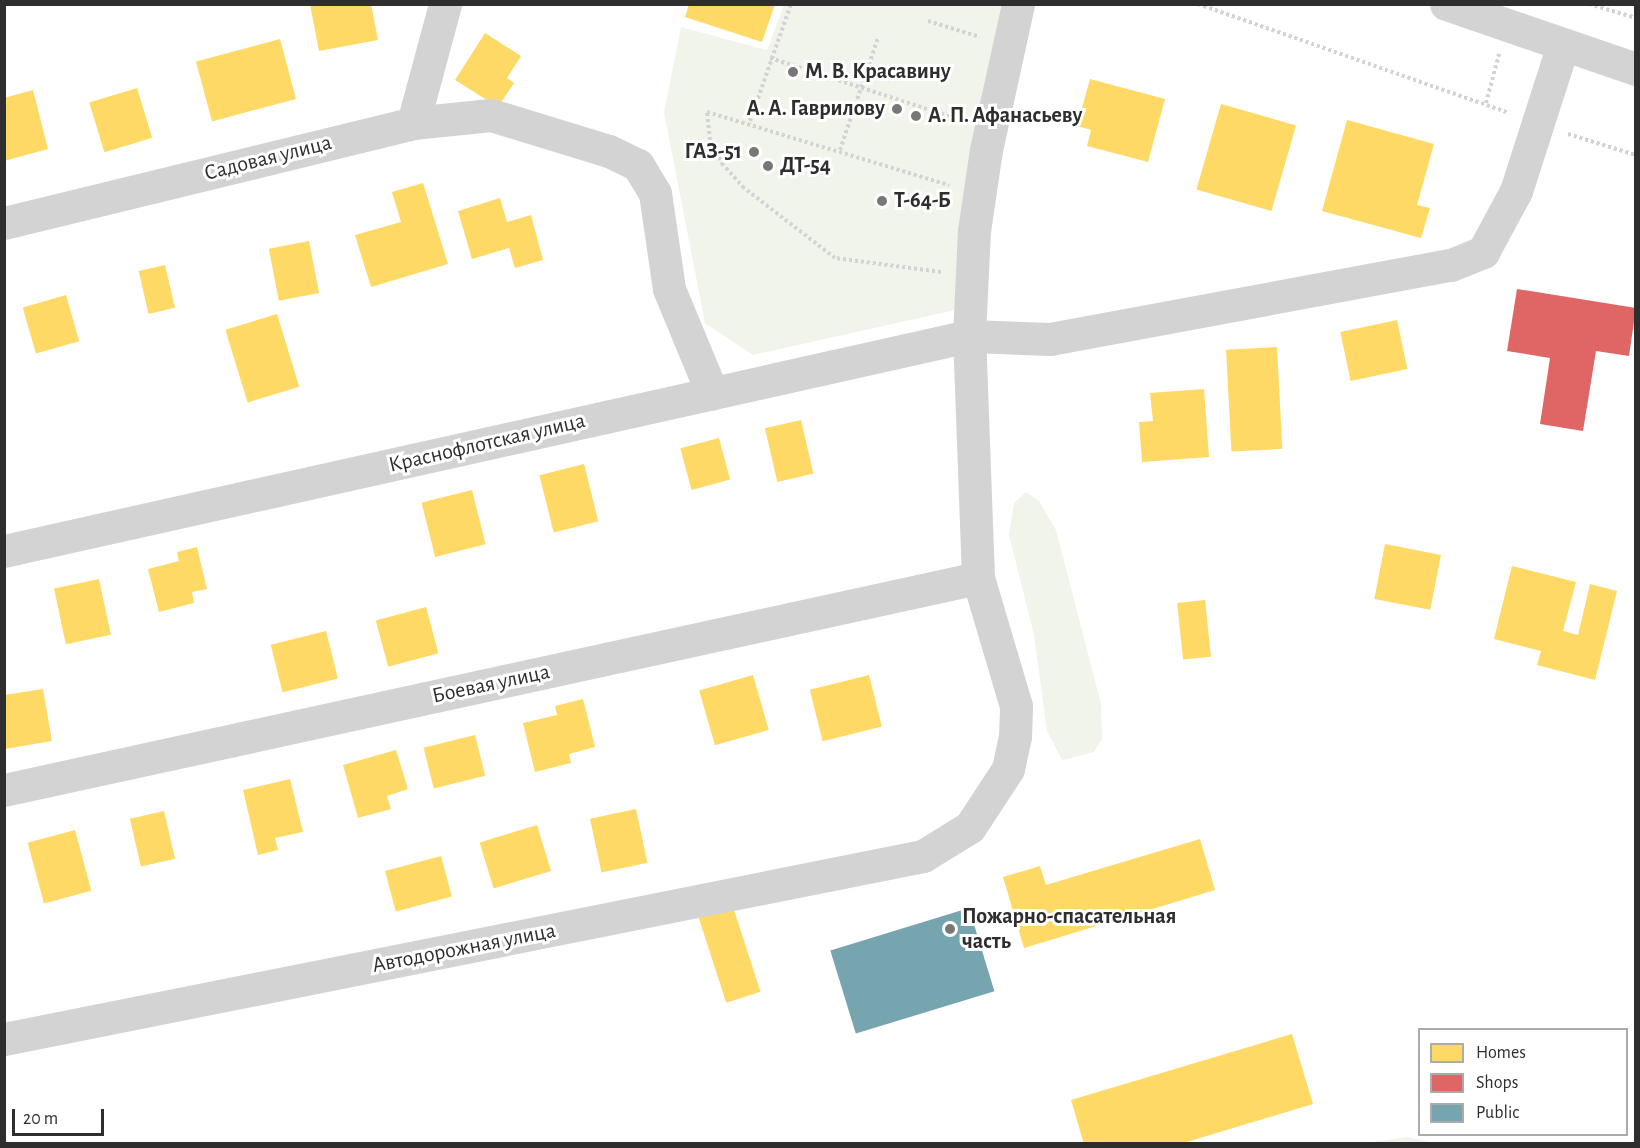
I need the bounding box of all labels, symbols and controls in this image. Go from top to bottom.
place label: М. В. Красавину [805,59,951,85]
marker: М. В. Красавину [786,65,800,79]
place label: А. А. Гаврилову [747,96,885,122]
marker: А. А. Гаврилову [890,102,904,116]
place label: А. П. Афанасьеву [928,103,1083,129]
marker: А. П. Афанасьеву [909,109,923,123]
street label: Садовая улица [202,129,334,187]
place label: ГАЗ-51 [685,139,742,165]
marker: ГАЗ-51 [747,145,761,159]
place label: ДТ-54 [780,153,831,179]
marker: ДТ-54 [761,159,775,173]
place label: Т-64-Б [894,188,951,214]
marker: Т-64-Б [875,194,889,208]
street label: Краснофлотская улица [386,408,588,478]
street label: Боевая улица [430,659,552,709]
place label: Пожарно-спасательная часть [962,903,1176,954]
street label: Автодорожная улица [370,917,558,979]
marker: Пожарно-спасательная часть [943,922,957,936]
legend [1418,1028,1628,1136]
text: Homes [1476,1044,1526,1062]
text: Shops [1476,1074,1518,1092]
scale bar [15,1097,106,1135]
text: Public [1476,1104,1519,1122]
text: 20 m [23,1110,58,1128]

